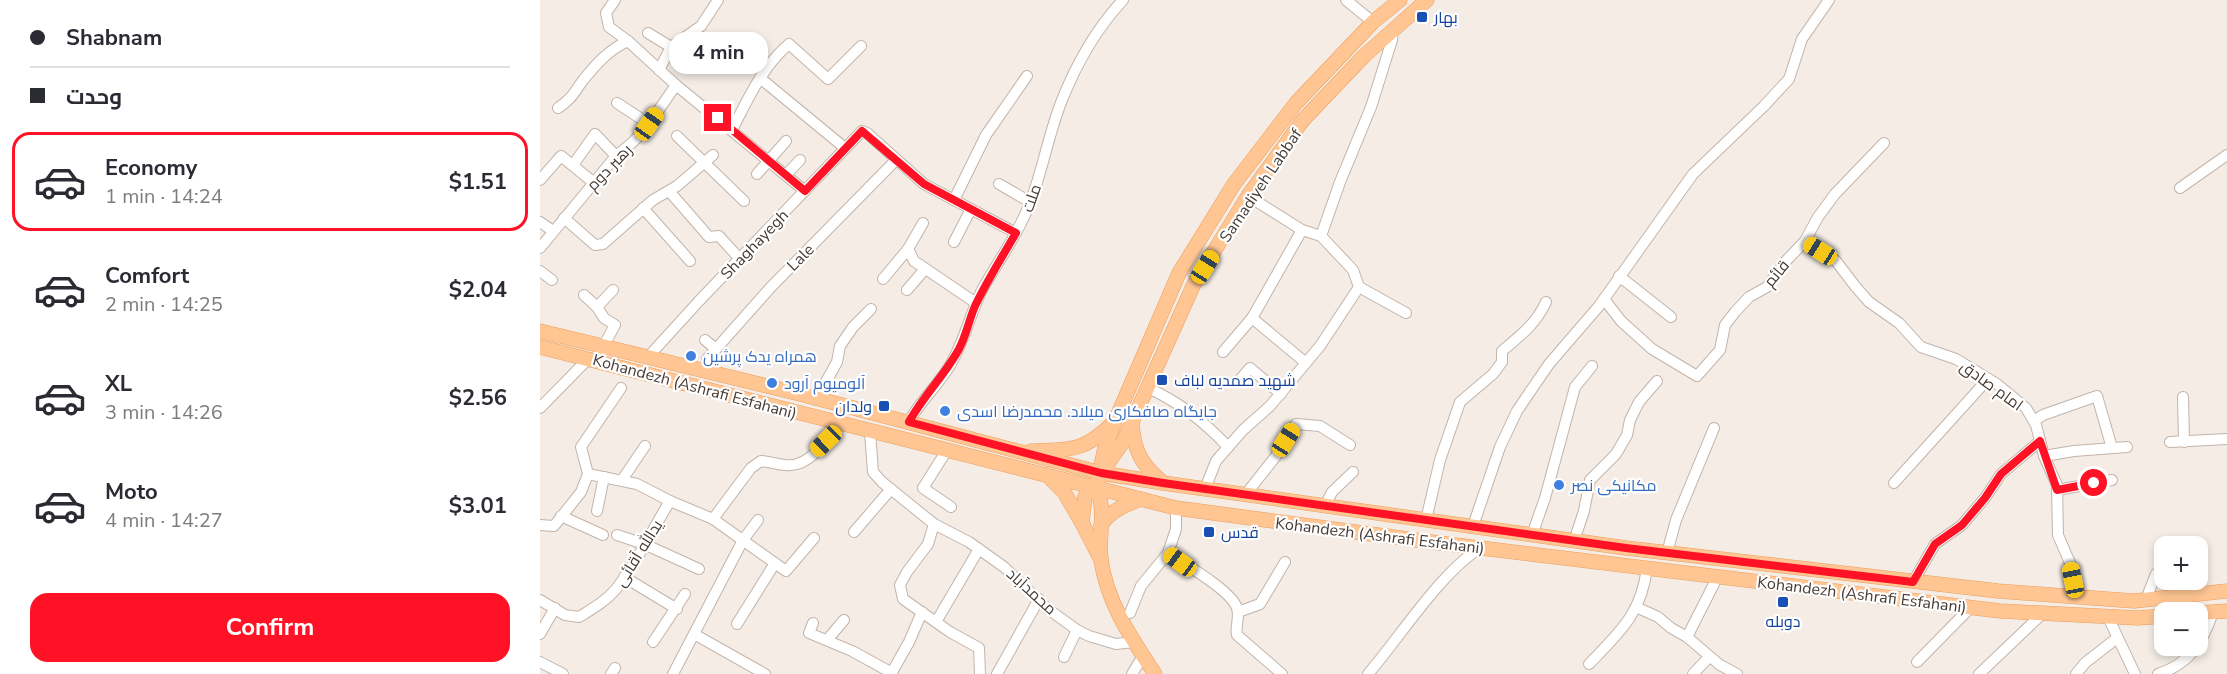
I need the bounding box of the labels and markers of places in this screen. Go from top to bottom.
place label: بهار [1433,7,1458,29]
marker: بهار [1415,10,1429,24]
place label: همراه یدک پرشین [703,346,817,368]
marker: همراه یدک پرشین [684,349,698,363]
place label: شهید صمدیه لباف [1174,370,1296,392]
place label: آلومیوم آرود [784,373,866,395]
marker: شهید صمدیه لباف [1155,373,1169,387]
marker: آلومیوم آرود [765,376,779,390]
place label: ولدان [835,396,872,418]
marker: ولدان [877,399,891,413]
place label: جایگاه صافکاری میلاد. محمدرضا اسدی [957,401,1217,423]
marker: جایگاه صافکاری میلاد. محمدرضا اسدی [938,404,952,418]
place label: مکانیکی نصر [1570,475,1656,497]
marker: مکانیکی نصر [1552,478,1566,492]
place label: قدس [1221,522,1259,544]
marker: قدس [1202,525,1216,539]
marker: دوبله [1776,595,1790,609]
place label: دوبله [1766,611,1800,633]

